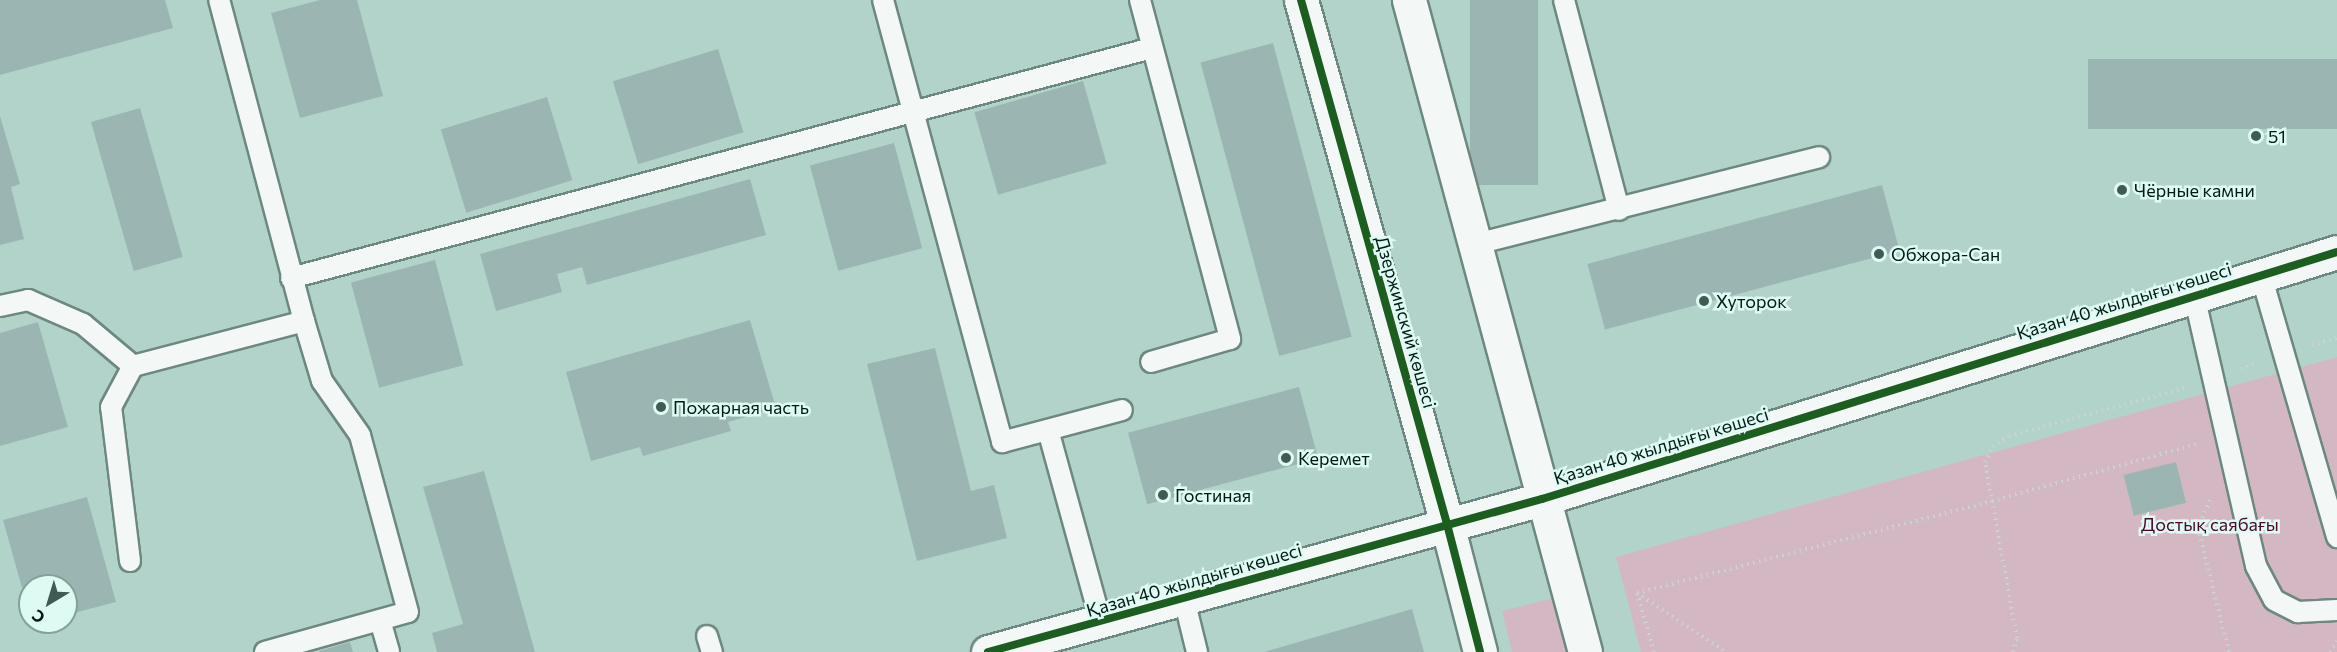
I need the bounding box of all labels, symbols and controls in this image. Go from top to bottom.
place label: 51 [2268,125,2286,147]
marker: 51 [2249,129,2263,143]
place label: Чёрные камни [2134,179,2255,201]
marker: Чёрные камни [2115,183,2129,197]
street label: Дзержинский көшесі [1371,234,1441,410]
place label: Обжора-Сан [1891,243,2000,265]
marker: Обжора-Сан [1872,247,1886,261]
street label: Қазан 40 жылдығы көшесі [2014,258,2234,344]
place label: Хуторок [1716,290,1787,312]
marker: Хуторок [1697,294,1711,308]
place label: Пожарная часть [673,396,809,418]
marker: Пожарная часть [654,400,668,414]
street label: Қазан 40 жылдығы көшесі [1551,403,1771,489]
place label: Керемет [1298,447,1370,469]
marker: Керемет [1279,451,1293,465]
place label: Гостиная [1175,484,1251,506]
marker: Гостиная [1156,488,1170,502]
park label: Достық саябағы [2141,513,2279,535]
street label: Қазан 40 жылдығы көшесі [1084,539,1304,621]
north arrow [18,574,78,634]
text: С [28,606,48,628]

